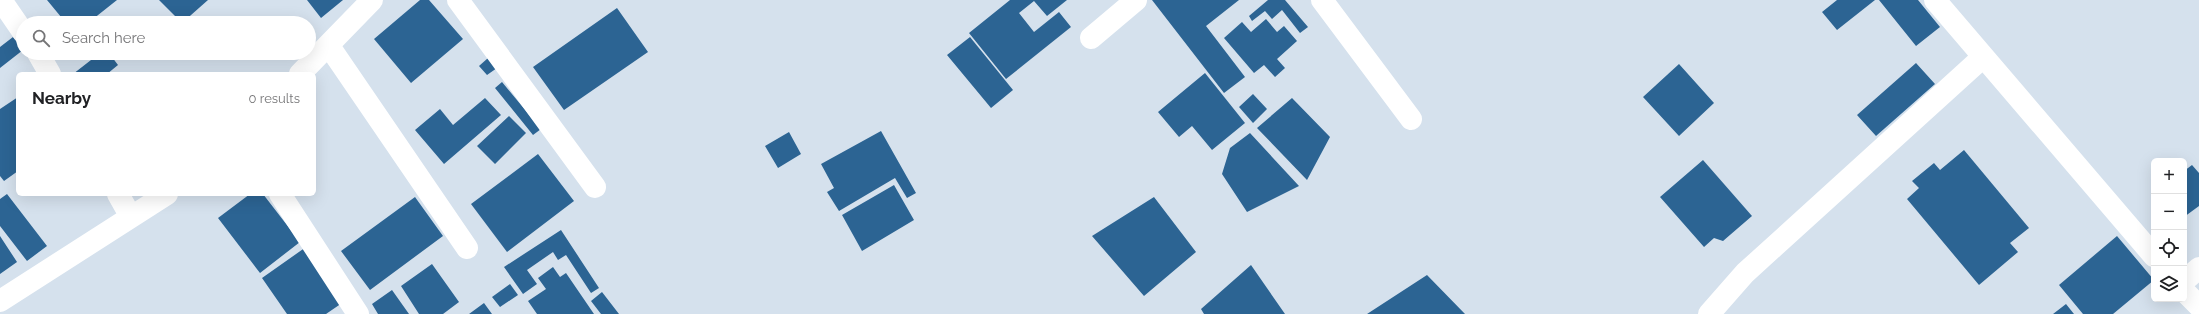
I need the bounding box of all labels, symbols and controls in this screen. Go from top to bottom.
search box [16,16,316,60]
icon: search [30,27,52,49]
text: Search here [62,29,145,47]
text: Nearby [32,88,91,108]
text: 0 results [249,91,300,106]
map controls [2151,158,2187,302]
button: + [2151,158,2187,194]
button: − [2151,194,2187,230]
button: locate [2151,230,2187,266]
button: layers [2151,266,2187,302]

